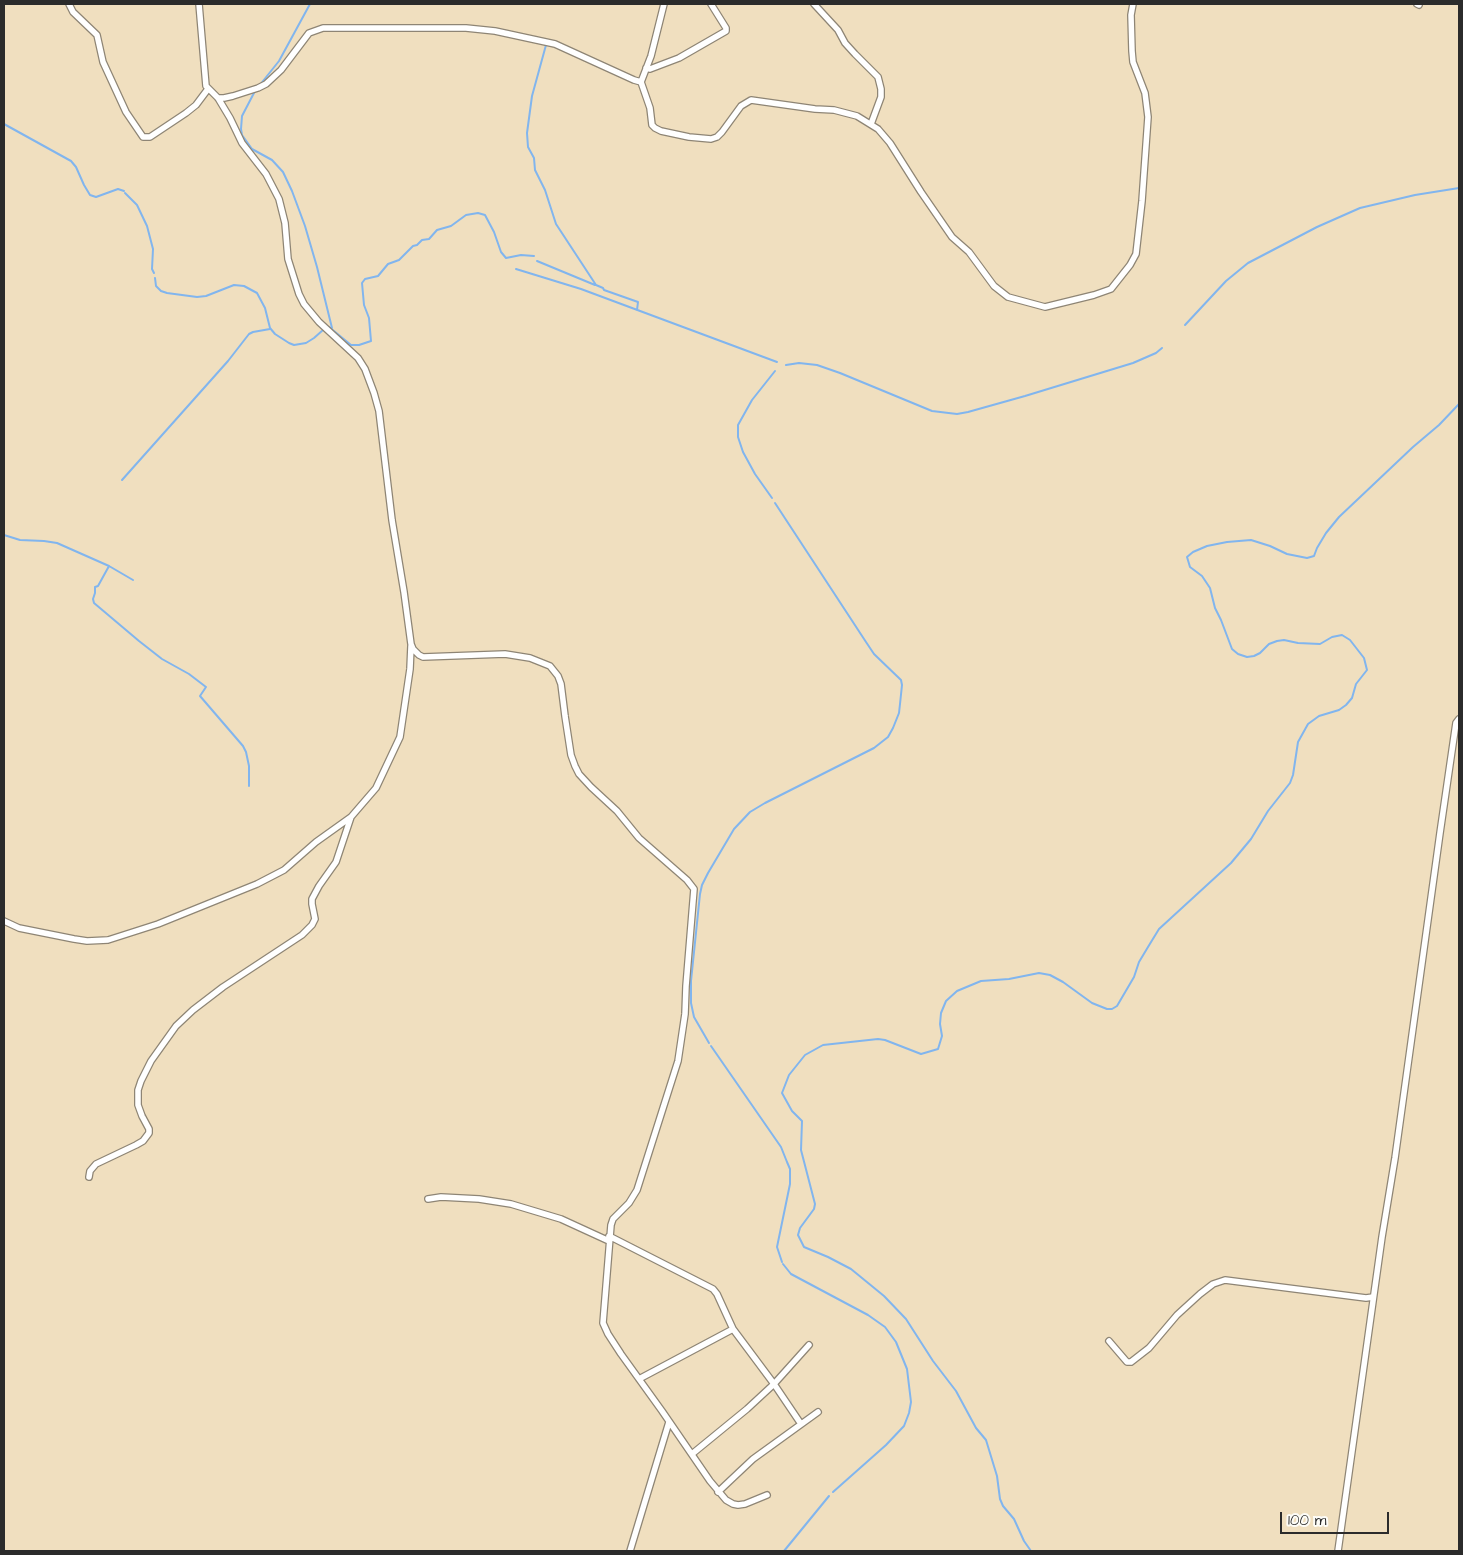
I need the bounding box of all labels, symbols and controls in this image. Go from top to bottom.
scale bar [1283,1502,1392,1534]
text: 100 m [1288,1510,1327,1531]

